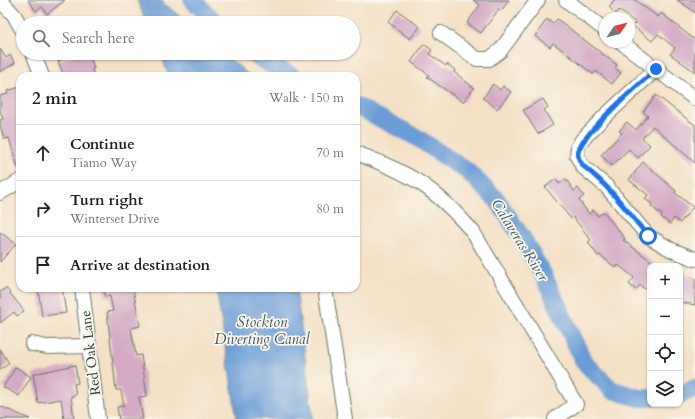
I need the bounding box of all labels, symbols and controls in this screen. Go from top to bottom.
north arrow [599,12,635,48]
search box [16,16,360,60]
icon: search [30,27,52,49]
text: Search here [62,28,135,48]
route end [647,60,665,78]
text: 2 min [32,87,77,110]
text: Walk · 150 m [269,89,344,107]
text: Continue [70,134,135,154]
icon: ahead [32,142,54,164]
text: 70 m [316,144,344,162]
text: Tiamo Way [70,154,137,172]
text: Turn right [70,190,143,210]
water label: Calaveras River [487,195,554,286]
icon: right [32,198,54,220]
text: 80 m [316,200,344,218]
text: Winterset Drive [70,210,159,228]
route start [639,227,657,245]
icon: arrive [32,254,54,276]
text: Arrive at destination [70,255,210,275]
map controls [647,263,683,407]
button: + [647,263,683,299]
button: − [647,299,683,335]
street label: Red Oak Lane [76,309,105,397]
water label: Stockton Diverting Canal [214,312,311,349]
button: locate [647,335,683,371]
button: layers [647,371,683,407]

